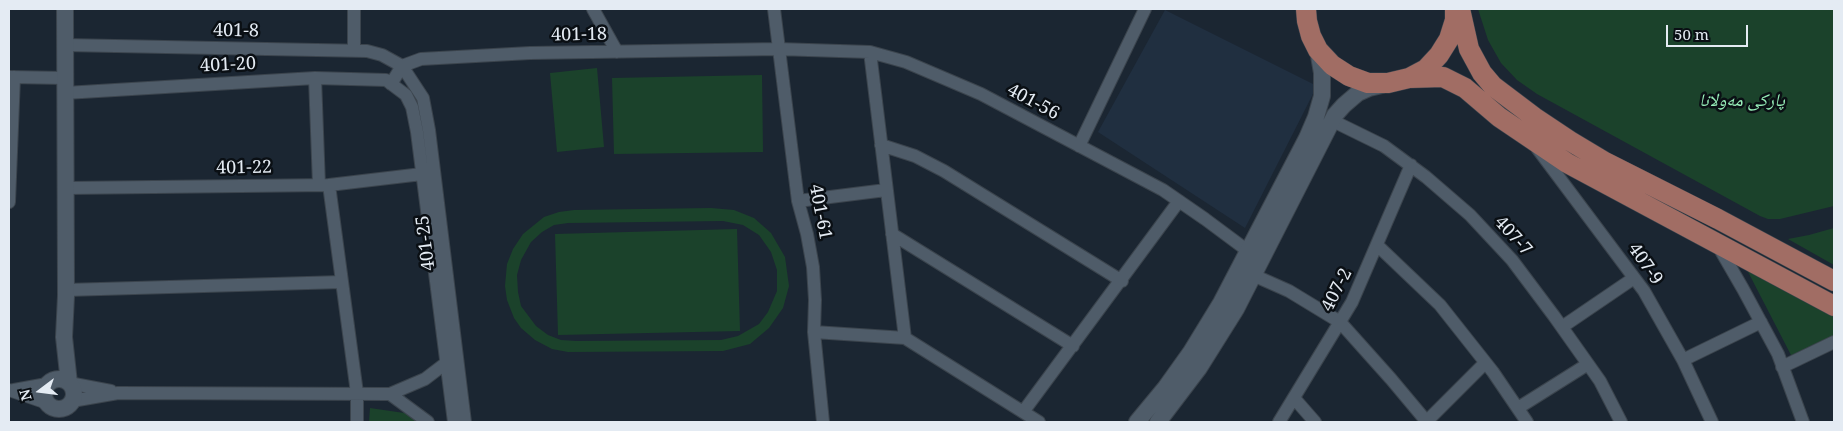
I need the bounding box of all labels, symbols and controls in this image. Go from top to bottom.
scale bar [1668,15,1750,47]
street label: 401-8 [213,20,259,42]
street label: 401-18 [551,24,607,46]
text: 50 m [1674,24,1709,44]
street label: 401-20 [200,53,256,77]
street label: 401-56 [1003,79,1063,125]
park label: پارکی مەولانا [1699,90,1785,112]
street label: 401-22 [216,157,272,179]
street label: 401-61 [804,183,836,241]
street label: 407-7 [1490,212,1536,260]
street label: 401-25 [412,214,440,272]
street label: 407-9 [1623,239,1667,289]
street label: 407-2 [1317,265,1357,315]
north arrow [15,366,65,416]
text: N [14,387,36,403]

